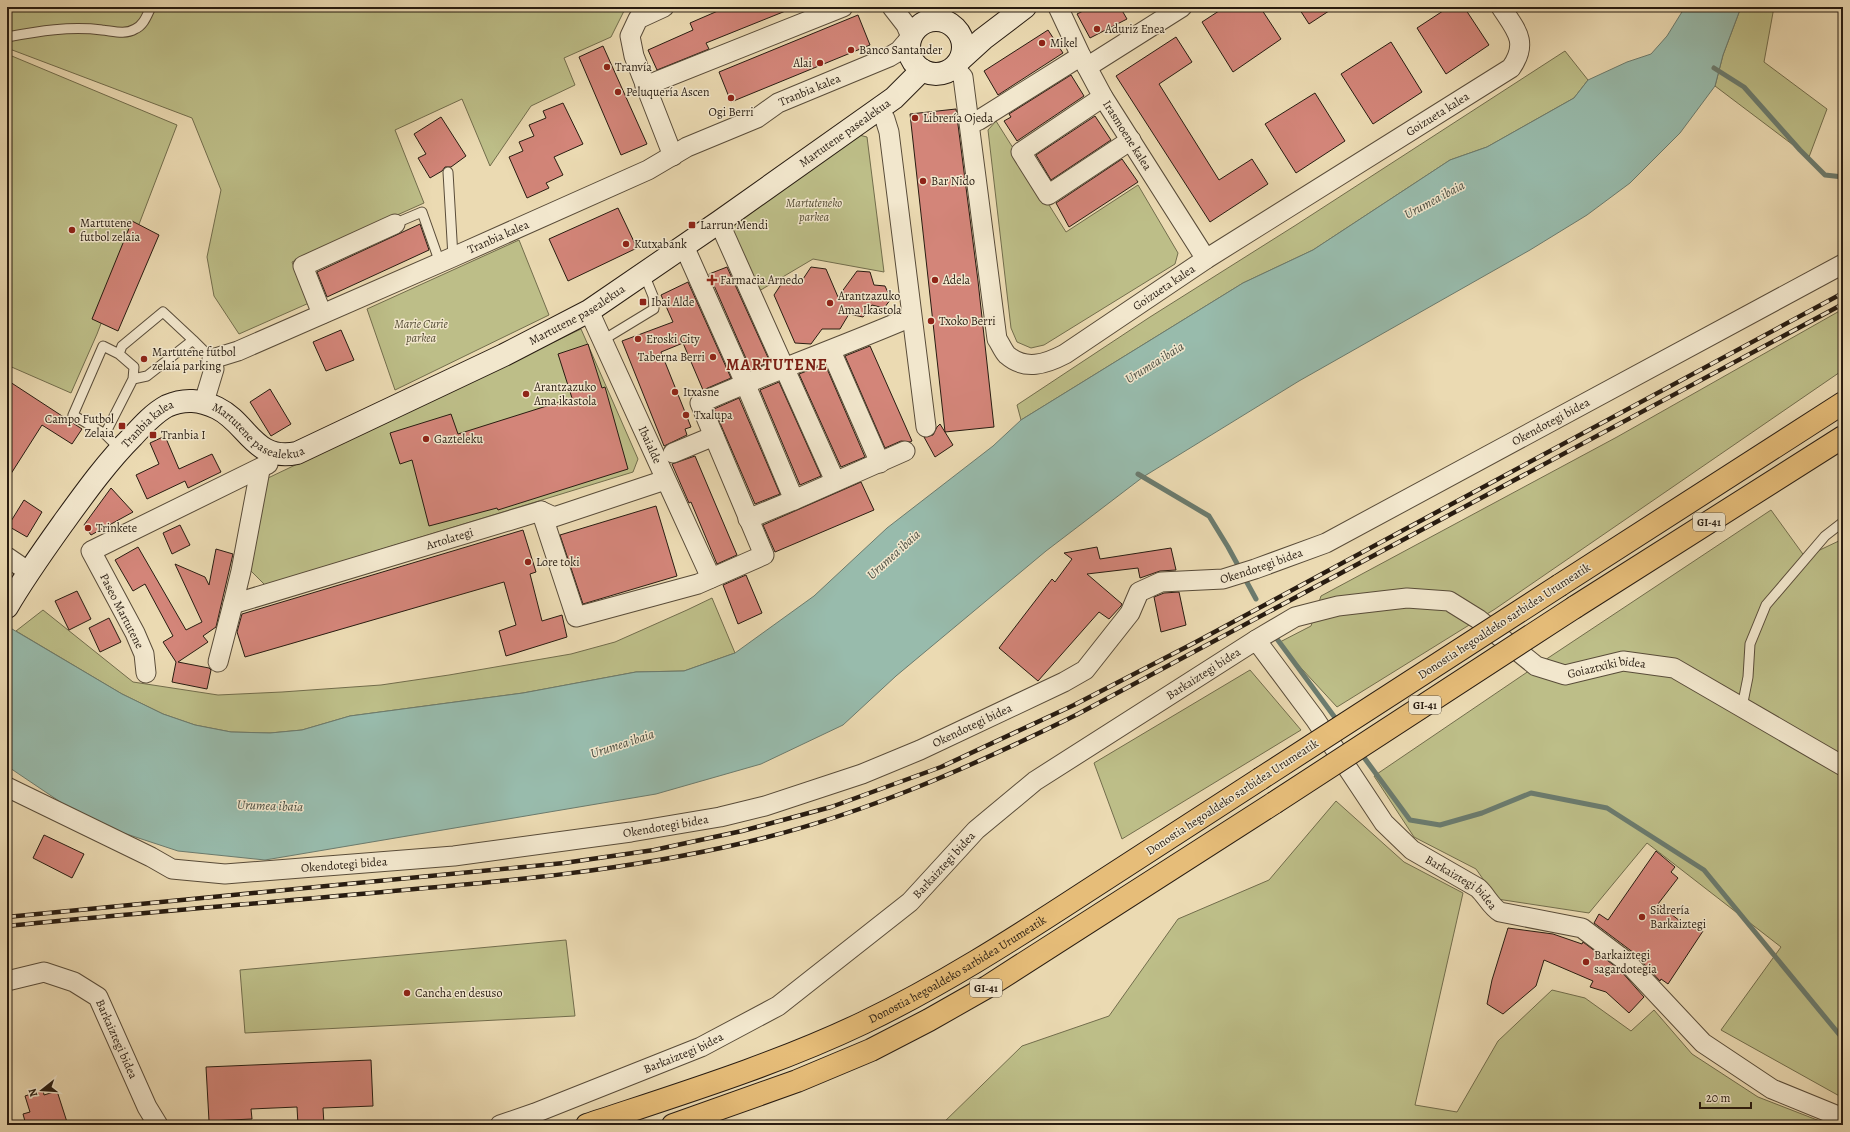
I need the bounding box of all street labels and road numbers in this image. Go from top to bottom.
street label: Tranbia kalea [776,70,843,110]
street label: Goizueta kalea [1403,88,1473,140]
street label: Martutene pasealekua [796,95,894,171]
street label: Irasmoene kalea [1099,97,1156,174]
street label: Tranbia kalea [465,216,532,258]
street label: Goizueta kalea [1130,260,1198,314]
street label: Martutene pasealekua [526,280,628,349]
street label: Okendotegi bidea [1509,394,1593,449]
street label: Tranbia kalea [118,396,176,451]
street label: Martutene pasealekua [209,399,308,462]
street label: Ibaialde [635,423,666,466]
road number: GI-41 [1693,513,1725,531]
street label: Artolategi [423,524,475,554]
street label: Okendotegi bidea [1218,544,1305,587]
street label: Donostia hegoaldeko sarbidea Urumeatik [1415,559,1593,683]
street label: Paseo Martutene [96,571,148,651]
street label: Barkaiztegi bidea [1163,644,1244,703]
street label: Goiaztxiki bidea [1566,653,1647,682]
road number: GI-41 [1409,696,1441,714]
street label: Okendotegi bidea [930,700,1015,751]
street label: Donostia hegoaldeko sarbidea Urumeatik [1143,735,1321,859]
street label: Okendotegi bidea [622,811,710,841]
street label: Barkaiztegi bidea [909,828,979,902]
street label: Barkaiztegi bidea [1422,851,1501,914]
street label: Okendotegi bidea [300,853,388,876]
street label: Donostia hegoaldeko sarbidea Urumeatik [866,912,1049,1027]
road number: GI-41 [970,979,1002,997]
street label: Barkaiztegi bidea [92,997,142,1082]
street label: Barkaiztegi bidea [641,1028,726,1077]

